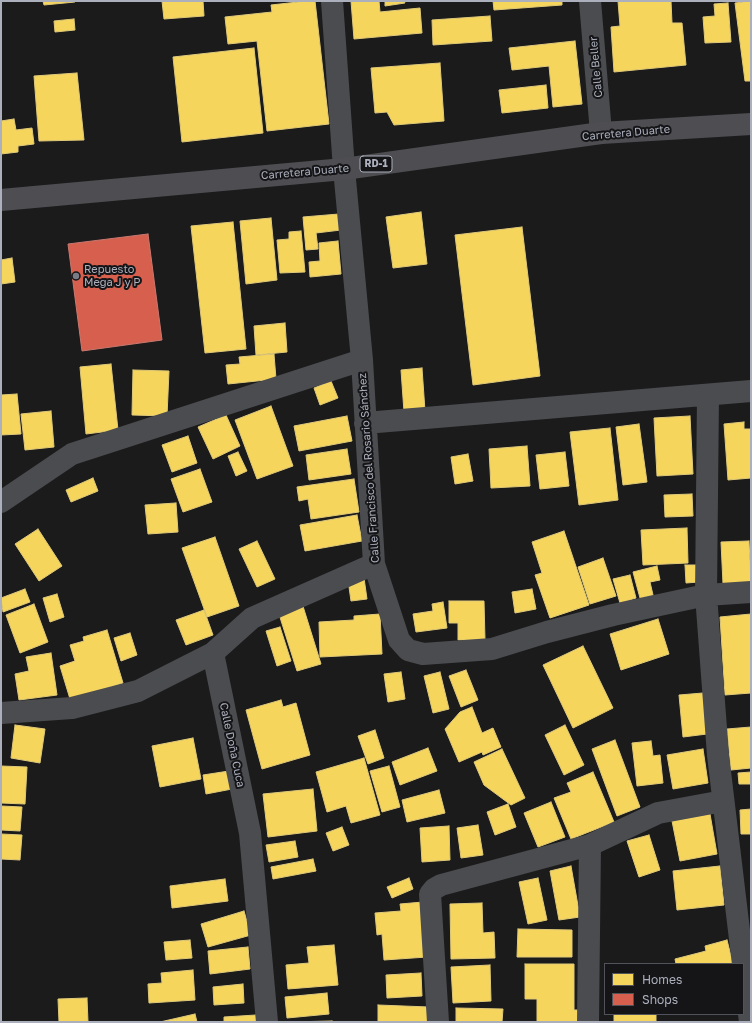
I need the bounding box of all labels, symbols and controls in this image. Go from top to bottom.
street label: Calle Beller [587,36,605,98]
street label: Carretera Duarte [581,123,671,143]
road number: RD-1 [360,156,392,172]
street label: Carretera Duarte [260,162,350,182]
place label: Repuesto Mega J y P [84,263,141,289]
marker: Repuesto Mega J y P [71,271,81,281]
street label: Calle Francisco del Rosario Sánchez [356,373,382,563]
street label: Calle Doña Cuca [217,702,247,788]
legend [604,963,744,1015]
text: Homes [642,972,682,987]
text: Shops [642,992,678,1007]

